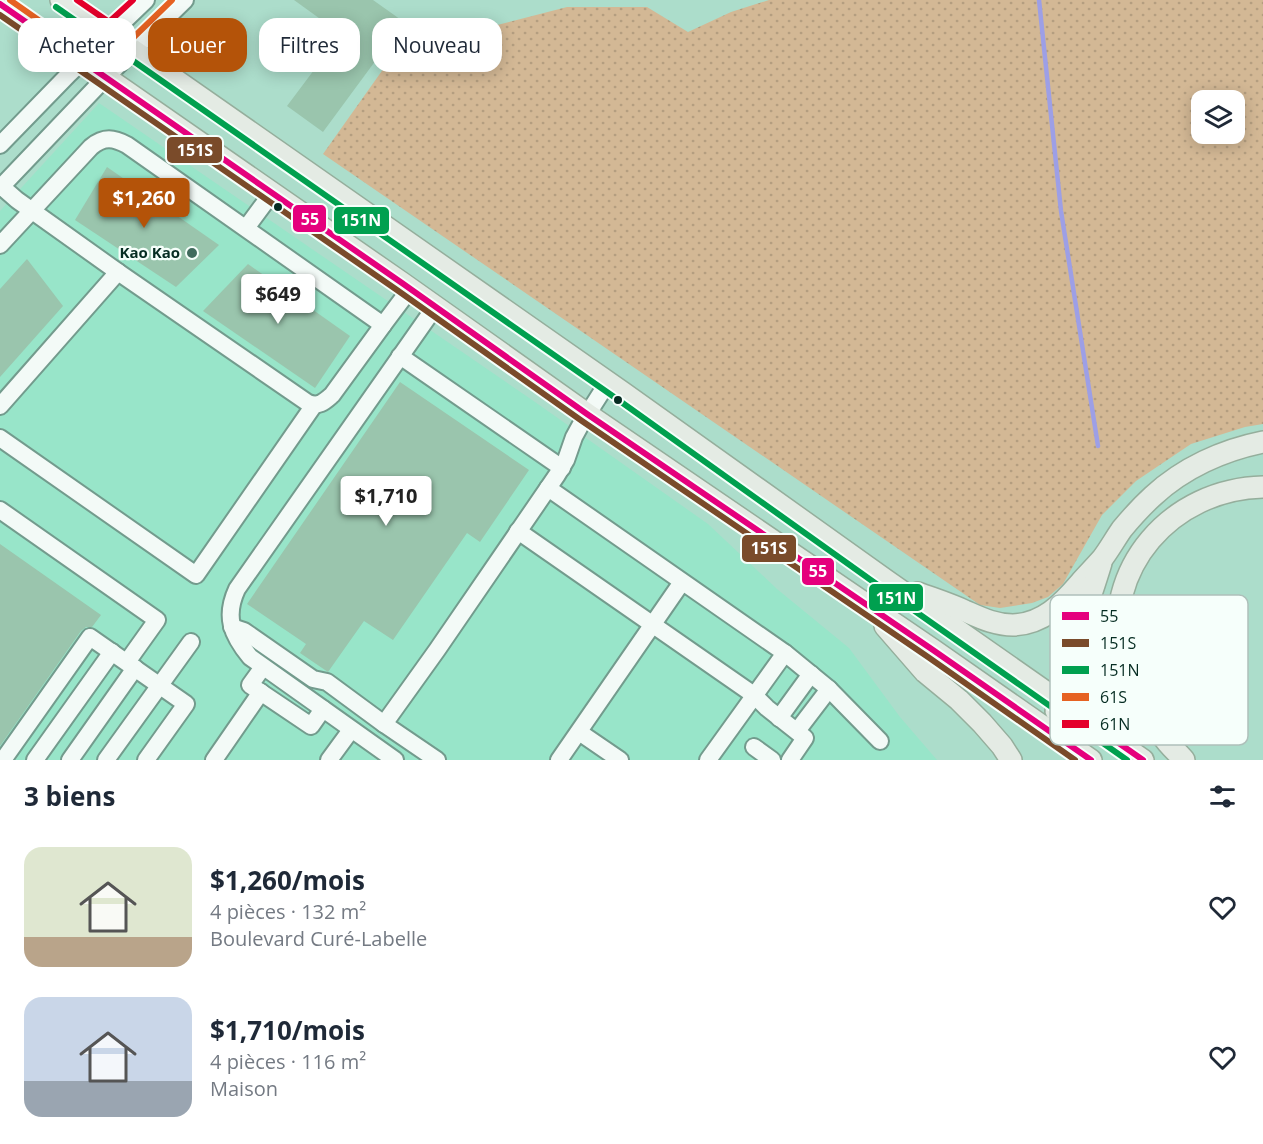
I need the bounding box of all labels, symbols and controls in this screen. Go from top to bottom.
chip: Acheter [18,18,136,72]
chip: Louer [148,18,247,72]
chip: Filtres [259,18,360,72]
chip: Nouveau [372,18,502,72]
map controls [1191,90,1245,144]
button: layers [1191,90,1245,144]
line badge: 151S [166,136,223,164]
text: 151S [177,139,213,161]
pin: $1,260 [95,178,193,229]
text: $1,260 [113,184,175,211]
unlabelled marker [272,201,284,213]
line badge: 55 [292,204,327,233]
line badge: 151N [333,206,390,235]
text: 55 [301,208,319,230]
text: 151N [341,209,381,231]
place label: Kao Kao [119,242,180,262]
marker: Kao Kao [185,246,199,260]
pin: $649 [242,274,314,325]
text: $649 [255,280,301,307]
unlabelled marker [612,394,624,406]
pin: $1,710 [337,476,435,527]
text: $1,710 [355,482,417,509]
line badge: 151S [741,534,797,563]
text: 151S [751,537,787,559]
line badge: 55 [801,557,835,586]
text: 55 [809,560,827,582]
line badge: 151N [868,583,924,612]
text: 151N [876,587,916,609]
legend [1050,595,1248,745]
text: 55 [1100,605,1118,627]
text: 151S [1100,632,1136,654]
text: 151N [1100,659,1140,681]
text: 61S [1100,686,1127,708]
text: 61N [1100,713,1130,735]
text: 3 biens [24,778,115,814]
icon: filters [1206,780,1239,813]
text: $1,260/mois [210,862,365,898]
icon: home [72,871,144,943]
icon: heart [1206,891,1239,924]
text: 4 pièces · 132 m² [210,898,366,925]
text: Boulevard Curé-Labelle [210,925,427,952]
text: $1,710/mois [210,1012,365,1048]
icon: home [72,1021,144,1093]
icon: heart [1206,1041,1239,1074]
text: 4 pièces · 116 m² [210,1048,366,1075]
text: Maison [210,1075,278,1102]

